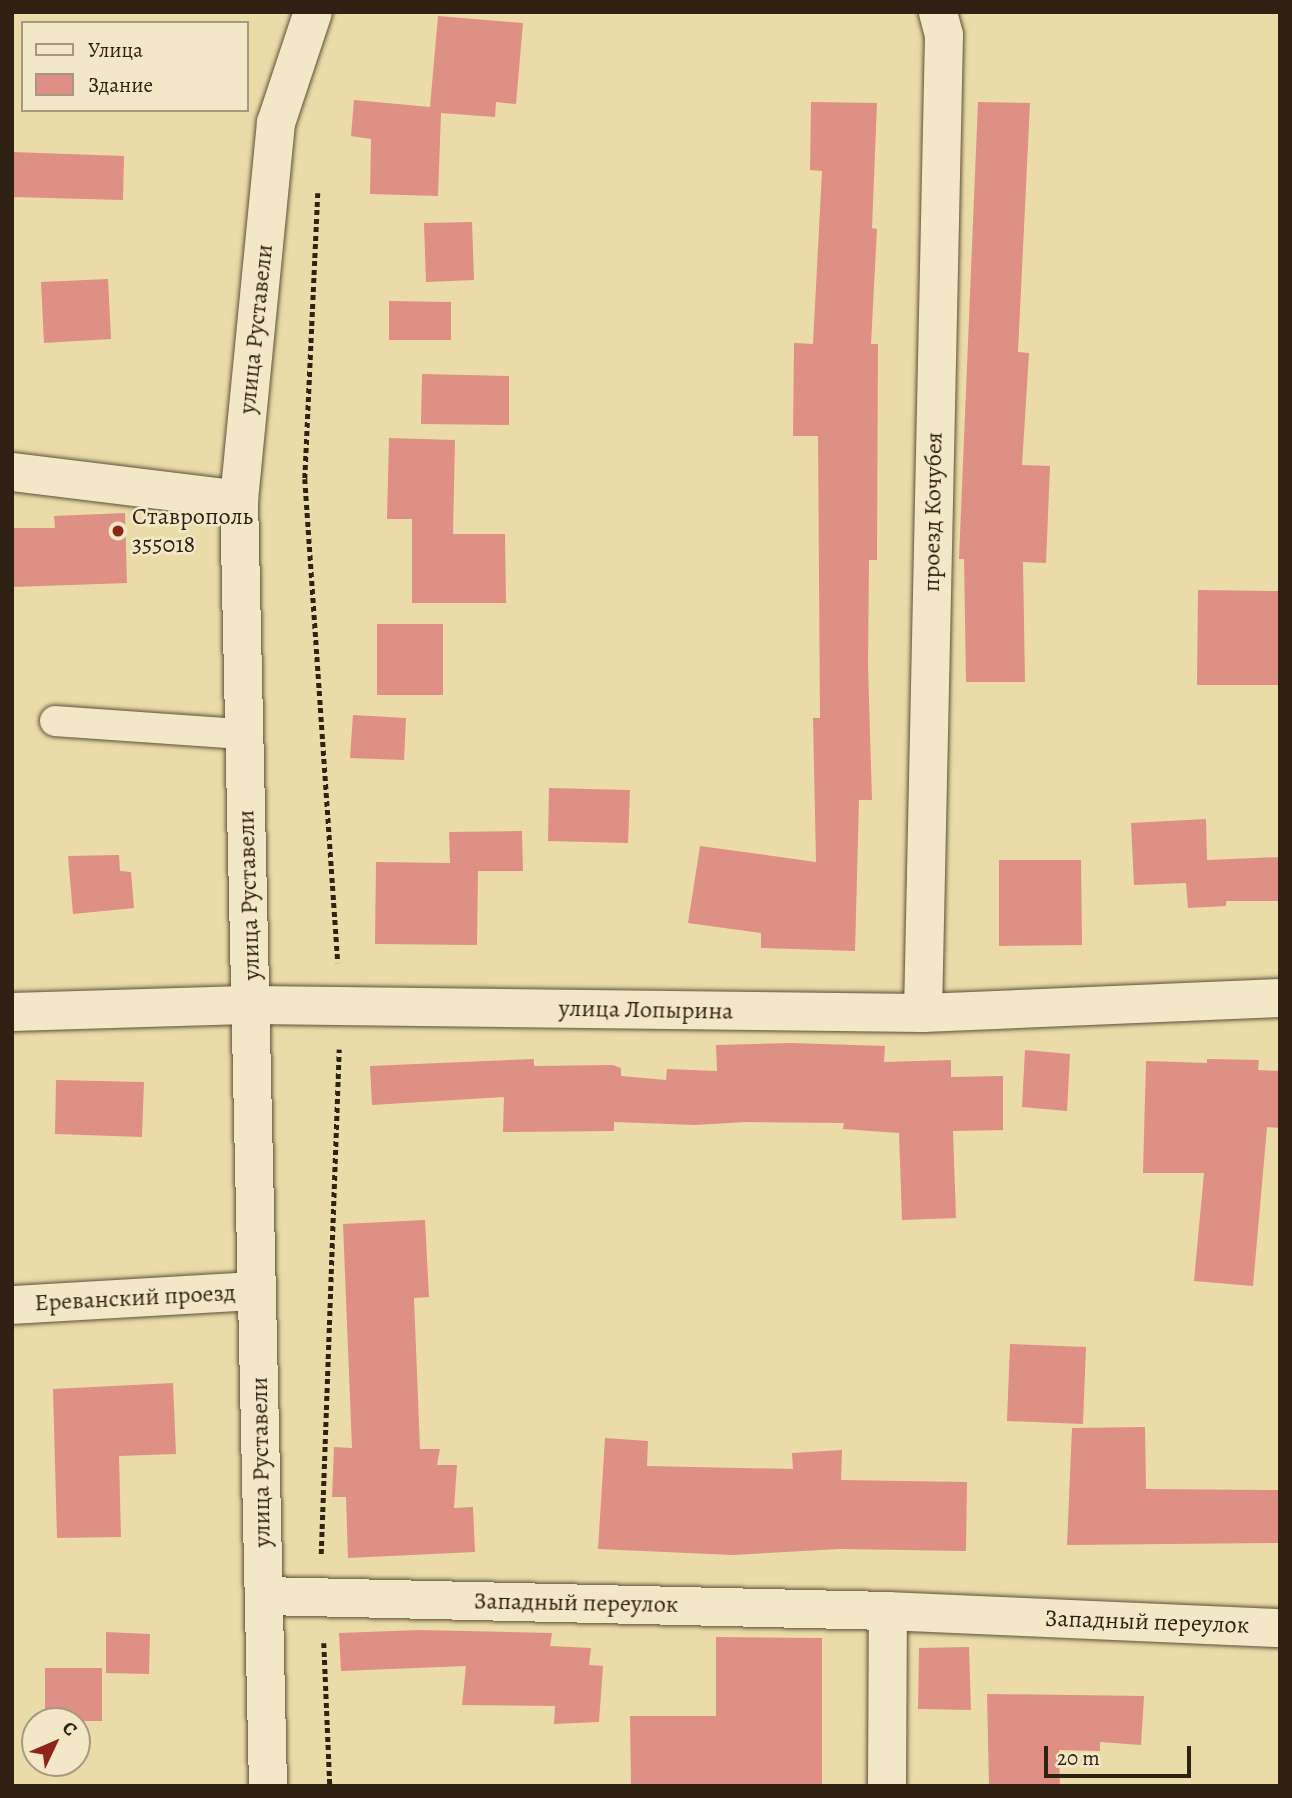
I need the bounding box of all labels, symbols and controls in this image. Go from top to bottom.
legend [21,21,248,112]
text: Улица [88,36,143,64]
text: Здание [88,71,153,99]
street label: улица Руставели [233,243,279,415]
street label: проезд Кочубея [917,432,949,592]
place label: Ставрополь 355018 [132,503,253,559]
marker: Ставрополь 355018 [110,523,126,539]
street label: улица Руставели [232,809,266,981]
street label: улица Лопырина [558,994,734,1026]
street label: Ереванский проезд [34,1278,236,1318]
street label: улица Руставели [245,1377,277,1547]
street label: Западный переулок [473,1587,679,1619]
street label: Западный переулок [1044,1604,1250,1640]
north arrow [21,1707,91,1777]
text: С [56,1716,83,1742]
scale bar [1047,1731,1194,1775]
text: 20 m [1057,1744,1100,1772]

